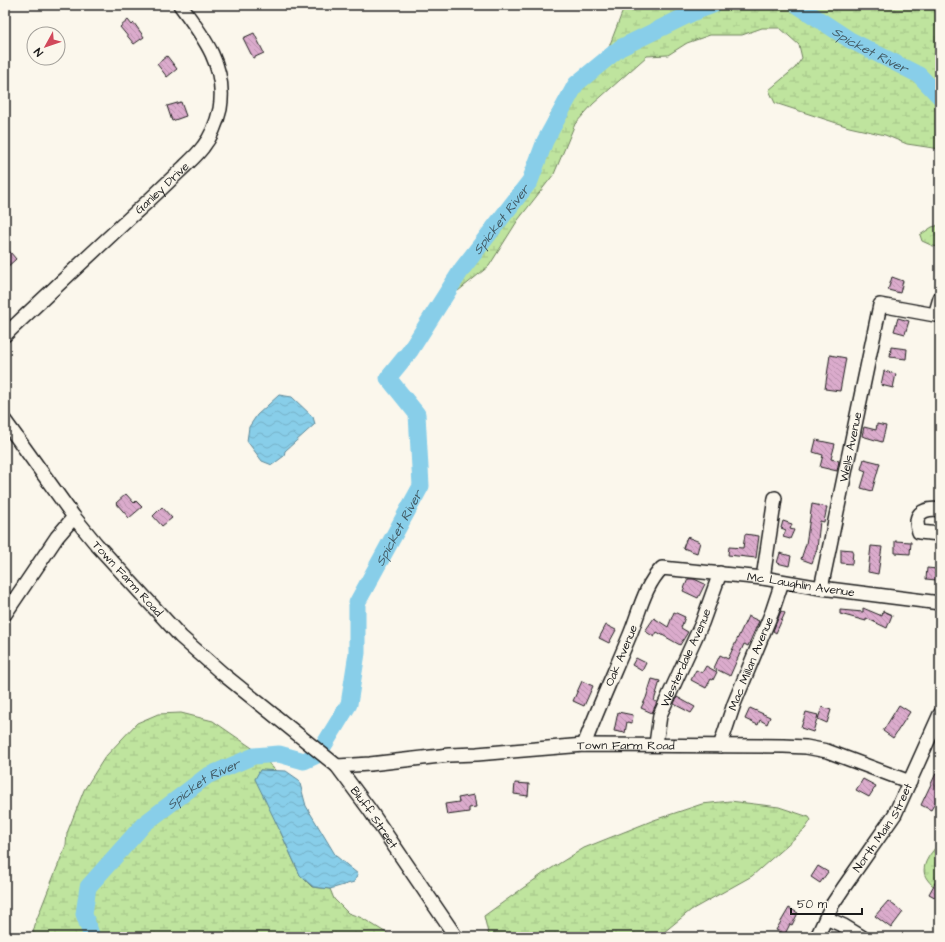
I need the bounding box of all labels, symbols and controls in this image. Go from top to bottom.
water label: Spicket River [828,23,913,79]
north arrow [26,26,66,66]
text: N [31,45,47,60]
street label: Ganley Drive [131,158,194,218]
water label: Spicket River [469,180,535,258]
street label: Wells Avenue [835,410,867,484]
water label: Spicket River [371,486,428,569]
street label: Town Farm Road [88,537,166,621]
street label: Mc Laughlin Avenue [746,568,856,601]
street label: Westerdale Avenue [657,606,716,710]
street label: Mac Millan Avenue [724,614,778,713]
street label: Oak Avenue [601,622,642,689]
street label: Town Farm Road [577,737,675,755]
water label: Spicket River [163,754,244,814]
street label: North Main Street [849,780,917,876]
street label: Bluff Street [346,783,402,852]
scale bar [791,890,862,916]
text: 50 m [797,896,828,913]

